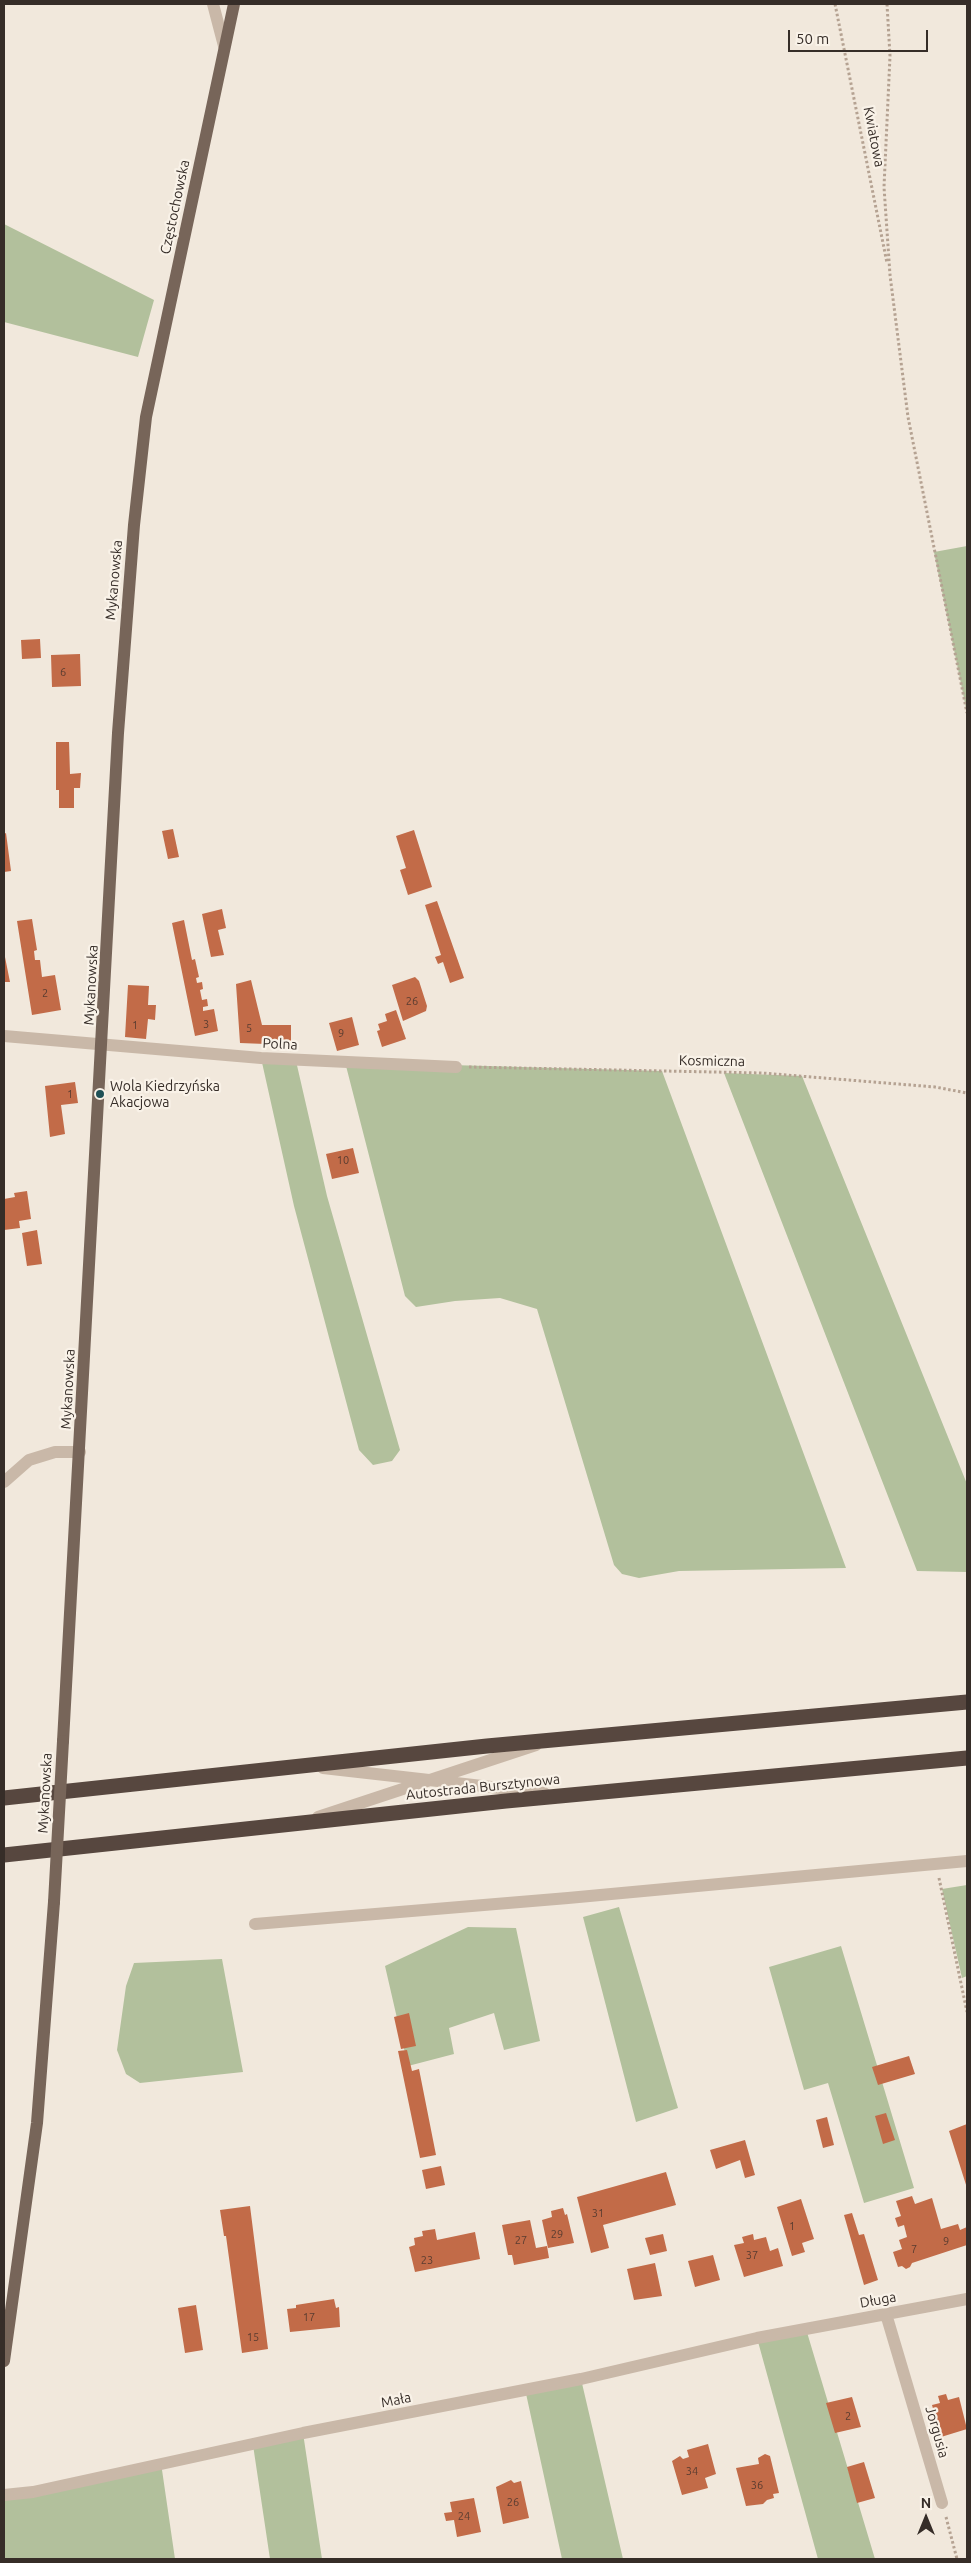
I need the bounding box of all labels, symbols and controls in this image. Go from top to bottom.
scale bar [791,20,931,52]
text: 50 m [796,30,829,47]
street label: Kwiatowa [860,105,888,169]
street label: Częstochowska [157,158,193,256]
street label: Mykanowska [102,539,126,621]
house number: 6 [60,665,66,679]
street label: Mykanowska [81,944,101,1026]
house number: 2 [42,986,48,1000]
house number: 26 [406,994,418,1008]
house number: 3 [203,1017,209,1031]
house number: 1 [132,1018,138,1032]
house number: 5 [246,1021,252,1035]
house number: 9 [338,1026,344,1040]
street label: Polna [262,1035,298,1053]
street label: Kosmiczna [679,1052,745,1070]
place label: Wola Kiedrzyńska Akacjowa [110,1078,220,1110]
house number: 1 [67,1087,73,1101]
marker: Wola Kiedrzyńska Akacjowa [94,1088,106,1100]
house number: 10 [337,1153,349,1167]
street label: Mykanowska [58,1348,78,1430]
street label: Mykanowska [35,1752,55,1834]
street label: Autostrada Bursztynowa [405,1771,561,1803]
house number: 31 [592,2206,604,2220]
house number: 1 [789,2219,795,2233]
house number: 29 [551,2227,563,2241]
house number: 27 [515,2233,527,2247]
house number: 9 [943,2234,949,2248]
house number: 7 [911,2242,917,2256]
house number: 37 [746,2248,758,2262]
house number: 23 [421,2253,433,2267]
street label: Długa [858,2289,898,2311]
house number: 17 [303,2310,315,2324]
house number: 15 [247,2330,259,2344]
street label: Mała [380,2389,412,2411]
street label: Jorgusia [922,2404,952,2460]
house number: 2 [845,2409,851,2423]
house number: 34 [686,2464,698,2478]
house number: 36 [751,2478,763,2492]
north arrow [901,2493,951,2543]
house number: 26 [507,2495,519,2509]
text: N [921,2495,931,2511]
house number: 24 [458,2509,470,2523]

